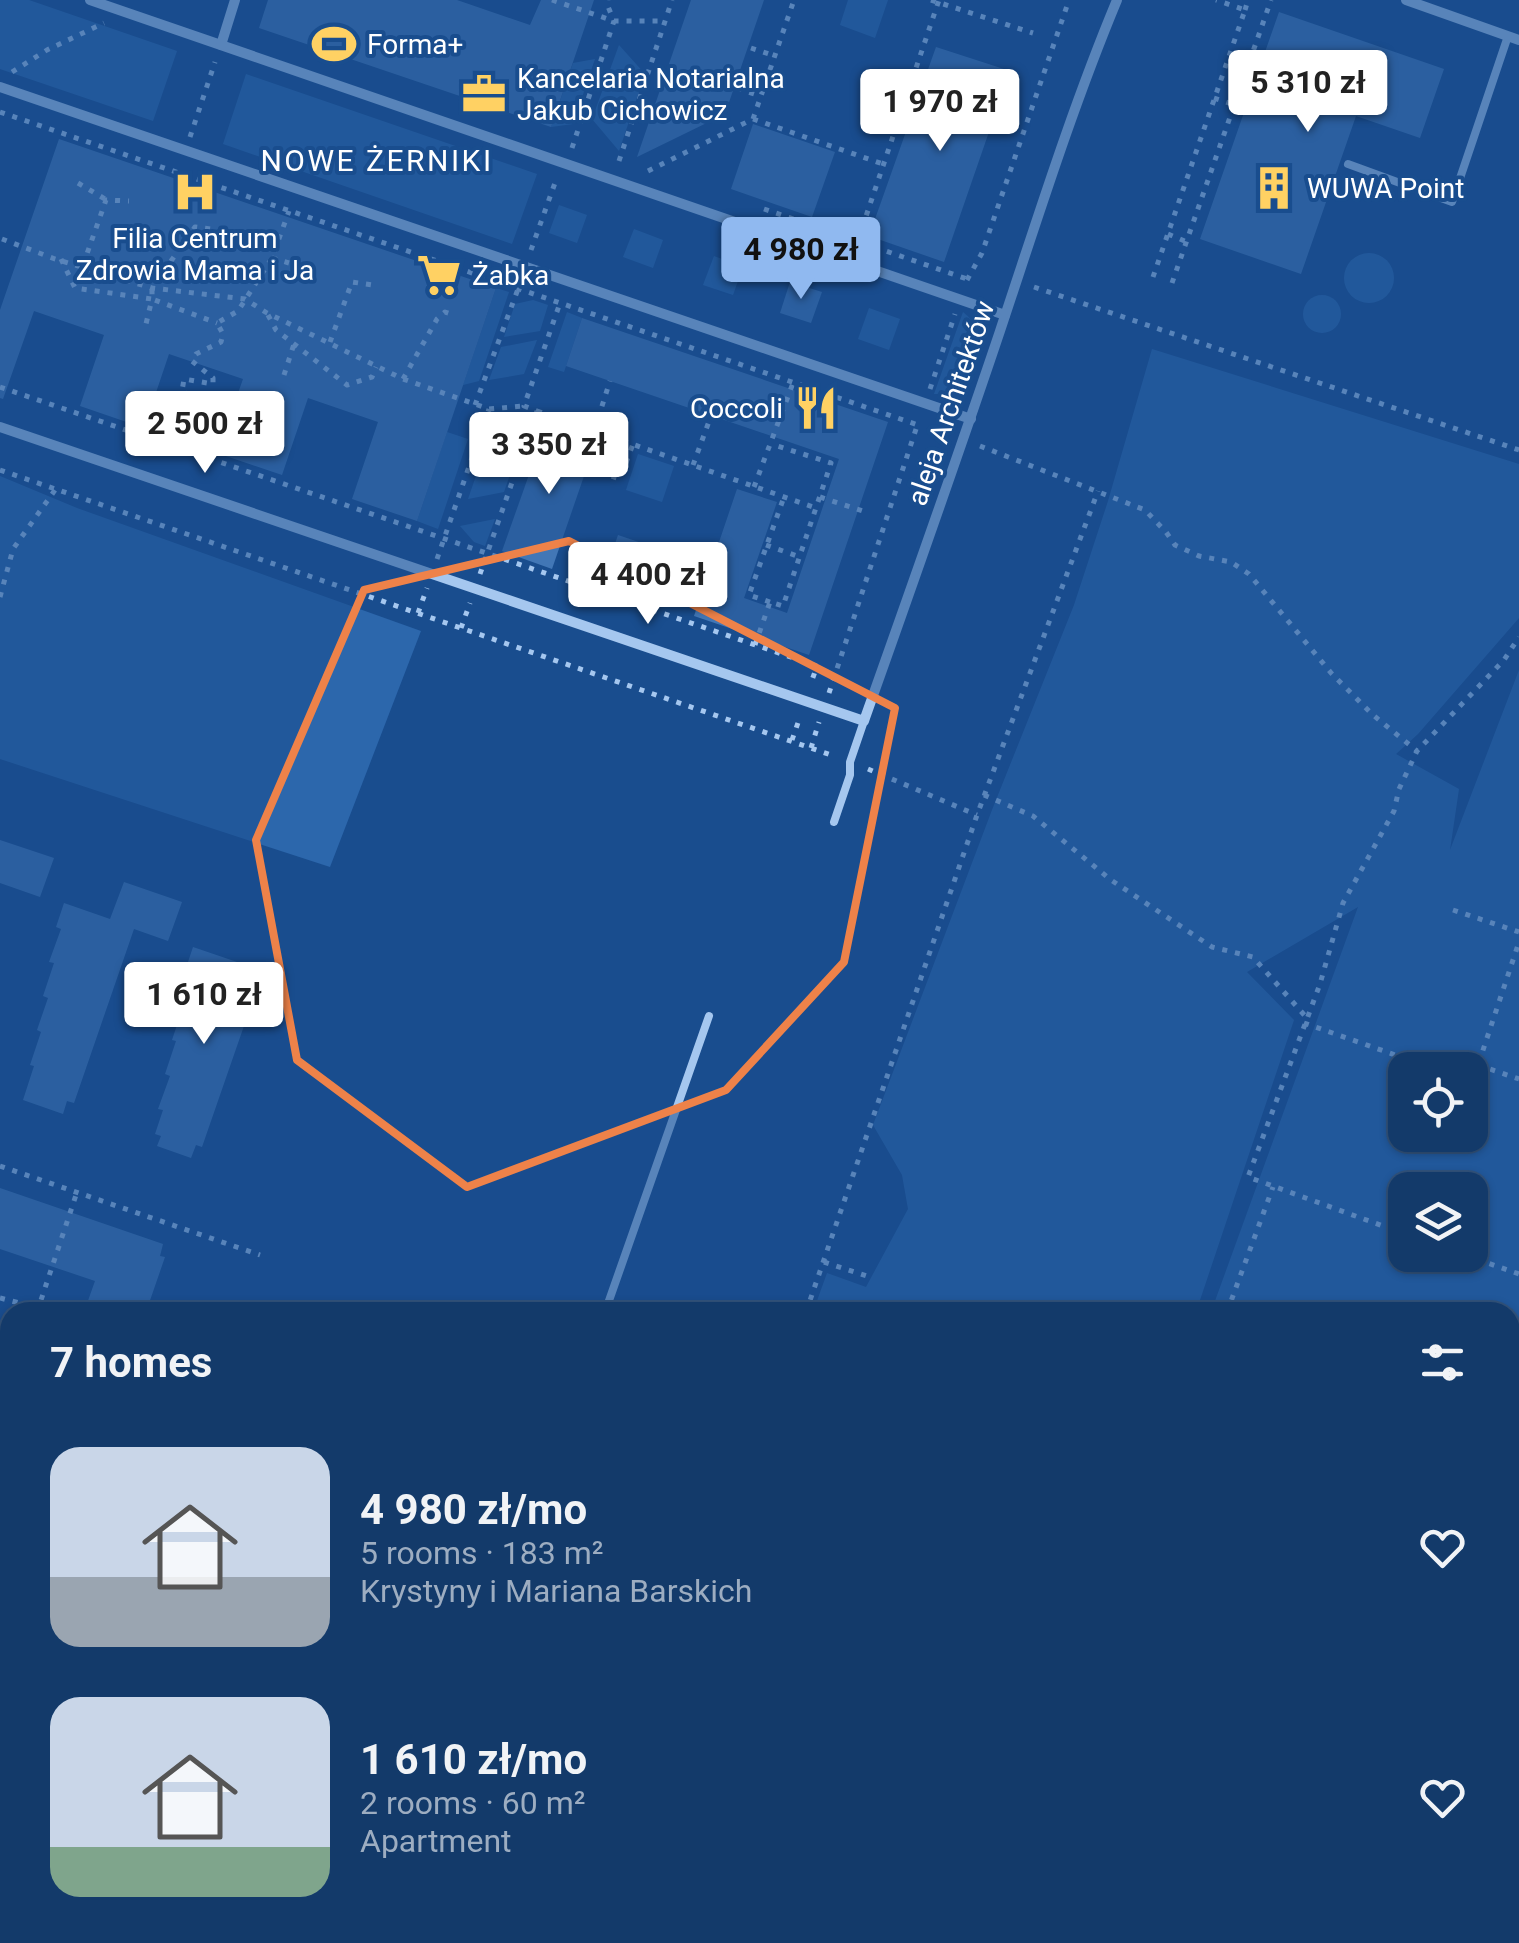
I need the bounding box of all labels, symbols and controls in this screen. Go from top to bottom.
sports icon: Forma+ [310,20,358,68]
place label: Forma+ [367,28,463,61]
pin: 5 310 zł [1205,50,1411,135]
place label: Kancelaria Notarialna Jakub Cichowicz [517,62,785,127]
text: 5 310 zł [1250,63,1366,101]
pin: 1 970 zł [837,69,1043,154]
office icon: Kancelaria Notarialna Jakub Cichowicz [460,70,508,118]
text: 1 970 zł [882,82,998,120]
district label: NOWE ŻERNIKI [260,143,494,178]
building icon: WUWA Point [1250,164,1298,212]
hospital icon: Filia Centrum Zdrowia Mama i Ja [171,168,219,216]
place label: WUWA Point [1307,172,1464,205]
pin: 4 980 zł [698,217,904,302]
place label: Filia Centrum Zdrowia Mama i Ja [76,222,314,287]
text: 4 980 zł [743,230,859,268]
supermarket icon: Żabka [415,251,463,299]
place label: Żabka [472,259,549,292]
street label: aleja Architektów [901,296,1001,510]
restaurant icon: Coccoli [792,384,840,432]
pin: 2 500 zł [102,391,308,476]
place label: Coccoli [690,392,783,425]
text: 2 500 zł [147,404,263,442]
pin: 3 350 zł [446,412,652,497]
text: 3 350 zł [491,425,607,463]
pin: 4 400 zł [545,542,751,627]
text: 4 400 zł [590,555,706,593]
pin: 1 610 zł [101,962,307,1047]
text: 1 610 zł [146,975,262,1013]
map controls [1388,1052,1488,1272]
button: locate [1388,1052,1488,1152]
button: layers [1388,1172,1488,1272]
icon: filters [1415,1335,1470,1390]
text: 7 homes [50,1338,212,1387]
text: 4 980 zł/mo [360,1485,587,1534]
icon: home [130,1487,250,1607]
icon: heart [1415,1520,1470,1575]
text: 5 rooms · 183 m² [360,1534,603,1572]
text: Krystyny i Mariana Barskich [360,1572,752,1610]
text: 1 610 zł/mo [360,1735,587,1784]
icon: home [130,1737,250,1857]
icon: heart [1415,1770,1470,1825]
text: 2 rooms · 60 m² [360,1784,585,1822]
text: Apartment [360,1822,512,1860]

